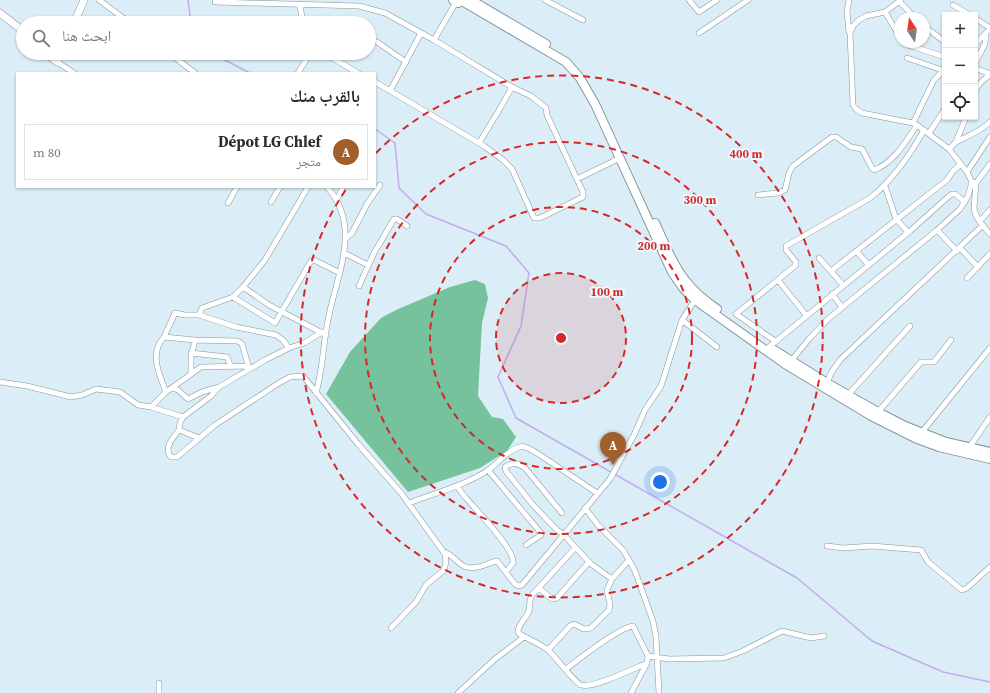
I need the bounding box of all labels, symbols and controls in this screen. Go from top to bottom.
north arrow [894,12,930,48]
map controls [942,12,978,120]
button: + [942,12,978,48]
search box [16,16,376,60]
text: ابحث هنا [62,25,111,46]
icon: search [30,27,52,49]
button: − [942,48,978,84]
text: بالقرب منك [290,84,360,108]
button: locate [942,84,978,120]
text: Dépot LG Chlef [218,131,321,152]
text: 80 m [33,144,61,161]
text: A [342,144,350,161]
text: 400 m [730,146,763,162]
text: متجر [296,153,321,170]
text: 300 m [684,192,717,208]
text: 200 m [638,238,671,254]
text: 100 m [591,284,624,300]
centre of rings [554,331,568,345]
pin: A [600,432,626,465]
your location [650,472,670,492]

